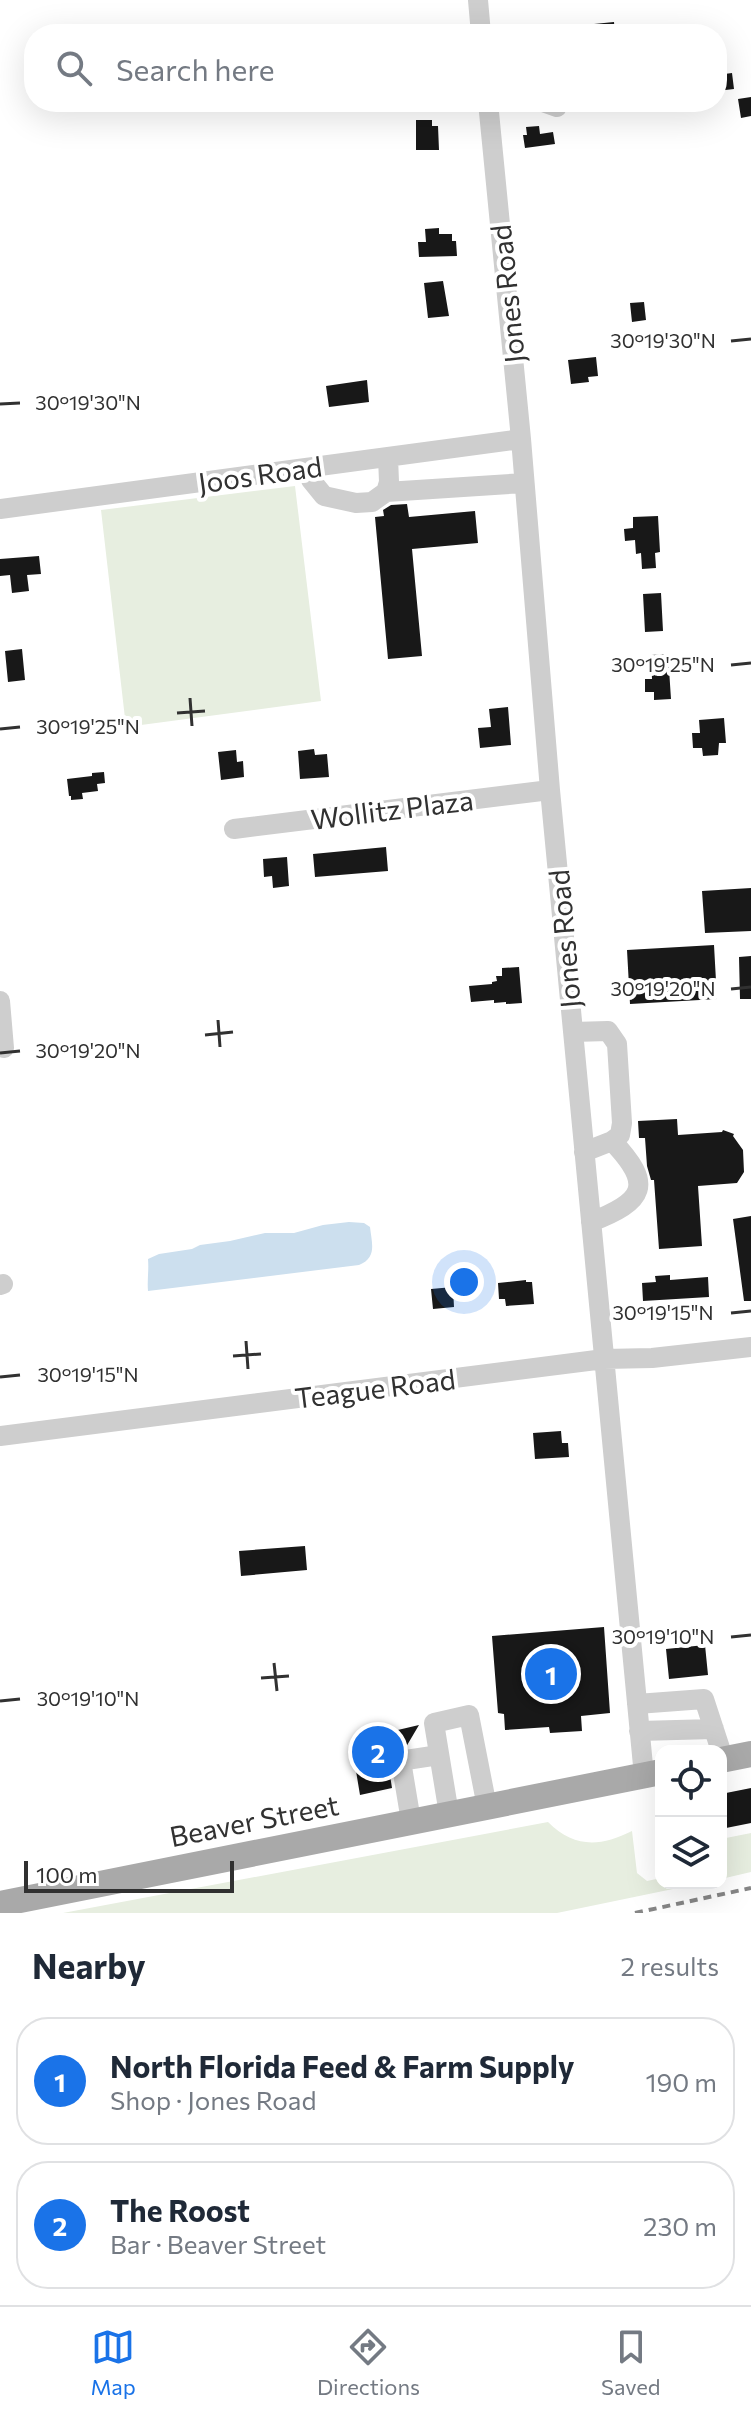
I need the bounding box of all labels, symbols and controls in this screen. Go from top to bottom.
search box [24,24,727,112]
icon: search [52,46,96,90]
text: Search here [116,50,275,87]
street label: Jones Road [483,223,531,365]
text: 30°19'30"N [610,328,716,352]
text: 30°19'30"N [35,390,141,414]
street label: Joos Road [196,448,324,500]
text: 30°19'25"N [611,652,715,676]
text: 30°19'25"N [36,714,140,738]
street label: Wollitz Plaza [309,782,475,836]
street label: Jones Road [541,868,587,1010]
text: 30°19'20"N [610,976,716,1000]
text: 30°19'20"N [35,1038,141,1062]
your location [444,1262,484,1302]
text: 30°19'15"N [612,1300,714,1324]
street label: Teague Road [293,1361,457,1415]
text: 30°19'15"N [37,1362,139,1386]
text: 30°19'10"N [612,1624,714,1648]
pin: 1 [525,1644,577,1704]
text: 30°19'10"N [37,1686,139,1710]
pin: 2 [352,1722,404,1782]
map controls [655,1745,727,1889]
button: locate [655,1745,727,1817]
street label: Beaver Street [167,1787,341,1853]
button: layers [655,1817,727,1889]
scale bar [24,1857,234,1893]
text: 100 m [36,1861,98,1888]
text: Nearby [32,1944,146,1986]
text: 2 results [621,1950,719,1981]
text: North Florida Feed & Farm Supply [110,2047,574,2084]
text: 1 [54,2066,66,2097]
text: 190 m [645,2066,717,2097]
text: Shop · Jones Road [110,2084,316,2115]
text: The Roost [110,2191,250,2228]
text: 2 [53,2210,67,2241]
text: 230 m [643,2210,717,2241]
text: Bar · Beaver Street [110,2228,326,2259]
tab: Map [91,2325,136,2400]
tab: Directions [317,2325,420,2400]
tab: Saved [601,2325,660,2400]

